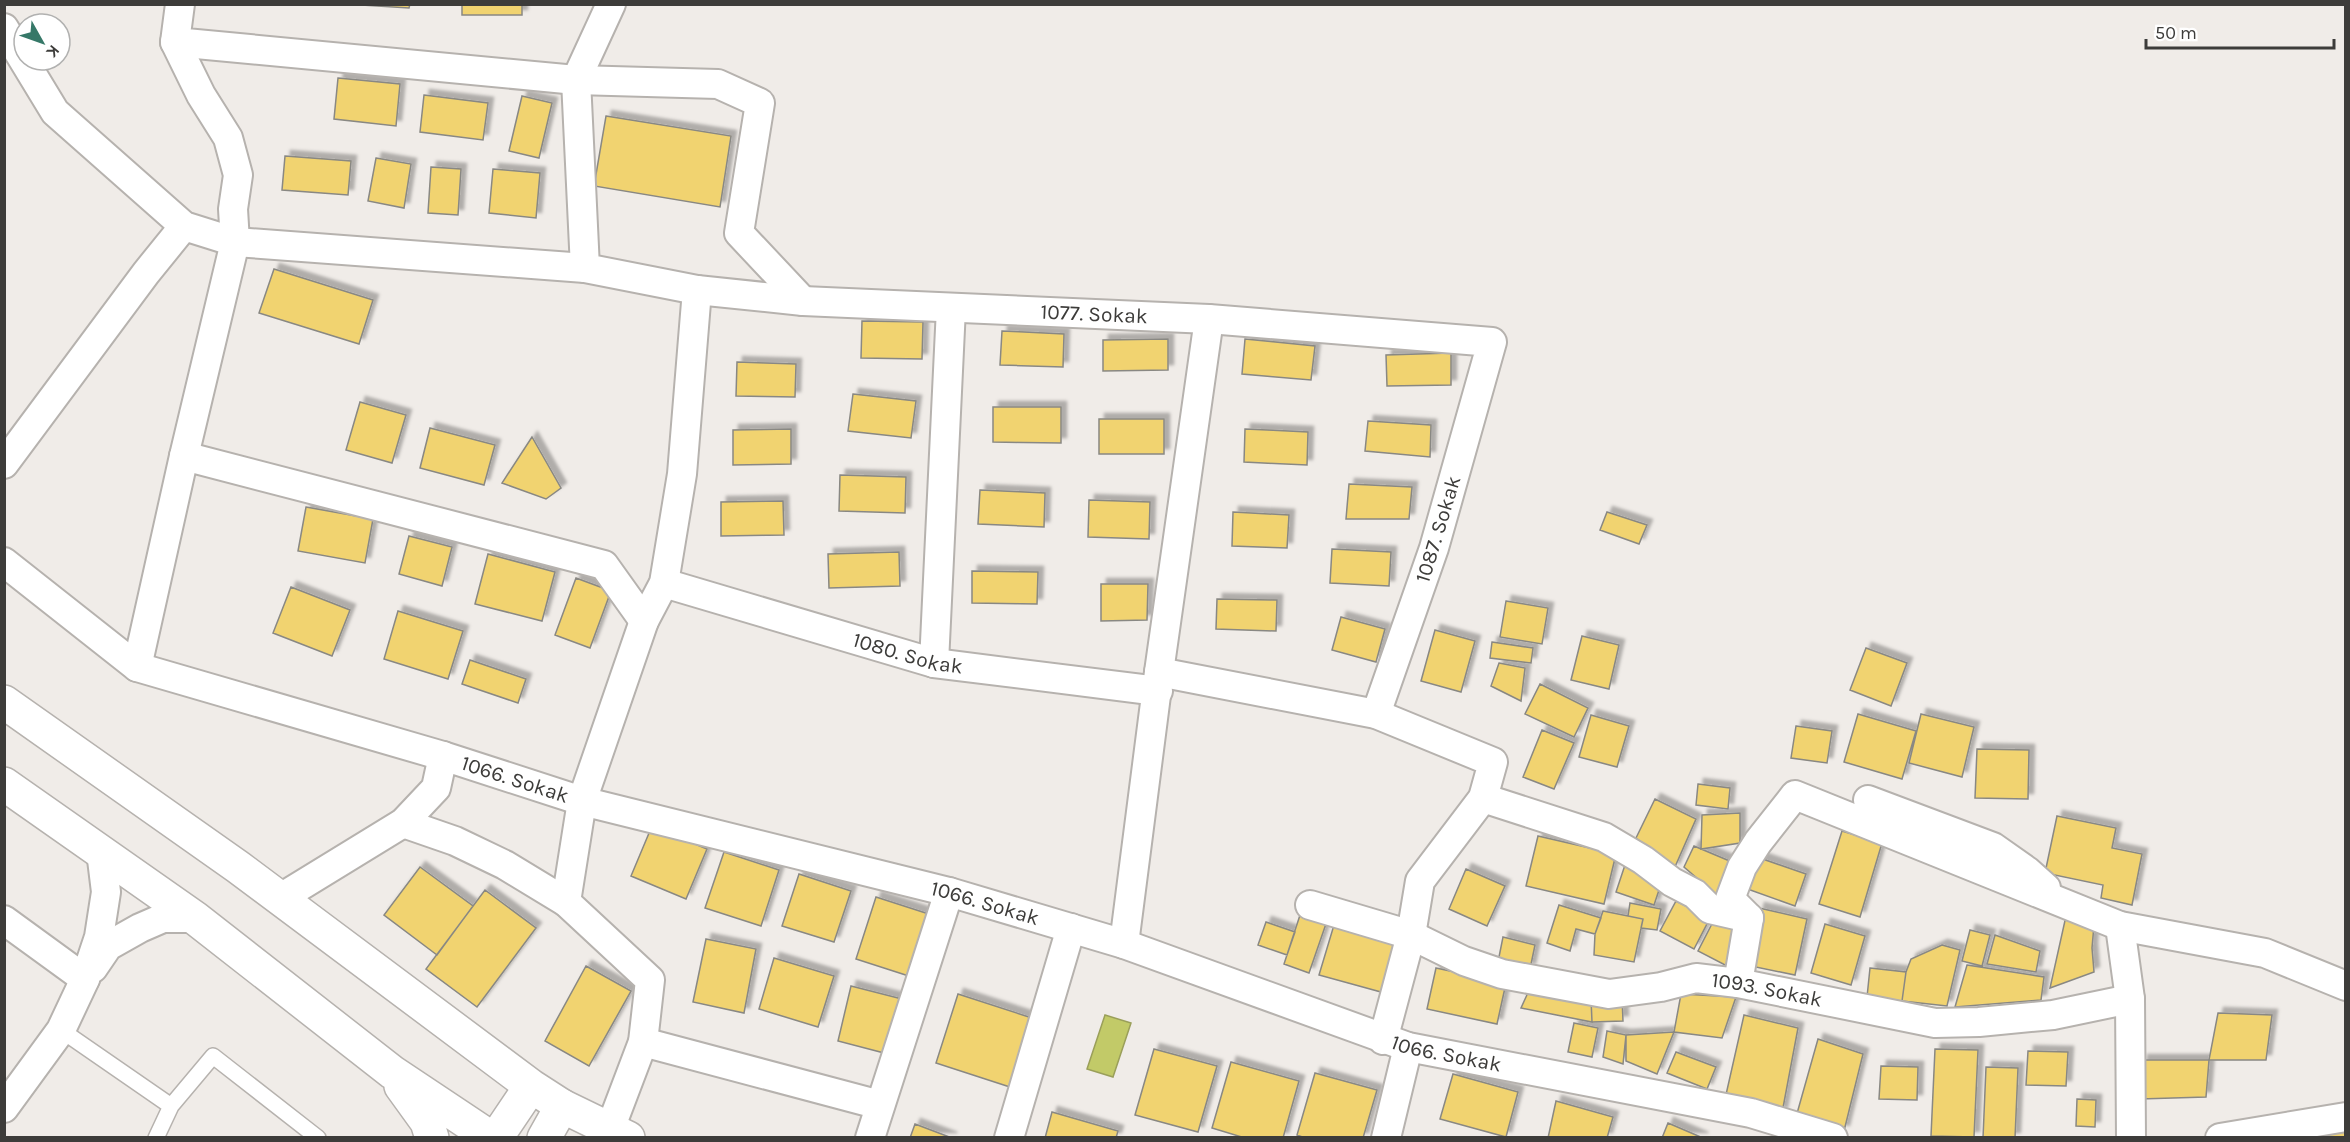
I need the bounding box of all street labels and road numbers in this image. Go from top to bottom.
street label: 1077. Sokak [1040,300,1148,328]
street label: 1087. Sokak [1410,473,1466,585]
street label: 1080. Sokak [850,628,964,679]
street label: 1066. Sokak [458,751,572,808]
street label: 1066. Sokak [928,876,1042,930]
street label: 1093. Sokak [1710,968,1825,1012]
street label: 1066. Sokak [1388,1030,1504,1077]

